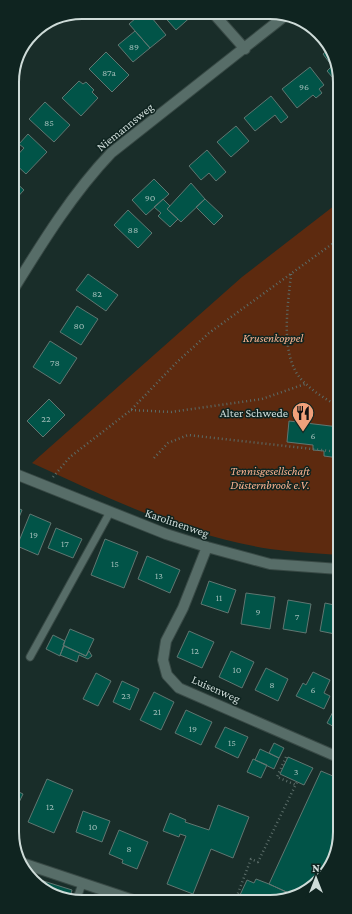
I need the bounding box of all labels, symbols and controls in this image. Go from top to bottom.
house number: 89 [129,41,139,52]
house number: 87a [102,67,116,78]
house number: 96 [299,81,309,92]
street label: Niemannsweg [94,100,156,154]
house number: 85 [44,117,54,128]
house number: 90 [145,192,156,203]
house number: 88 [128,224,138,235]
house number: 82 [92,288,102,299]
house number: 80 [73,320,85,331]
park label: Krusenkoppel [243,331,304,345]
house number: 78 [50,357,60,368]
restaurant icon: Alter Schwede [290,400,316,433]
place label: Alter Schwede [220,406,288,420]
house number: 22 [41,413,51,424]
house number: 6 [310,430,316,441]
park label: Tennisgesellschaft Düsternbrook e.V. [230,464,310,492]
street label: Karolinenweg [143,506,211,541]
house number: 19 [30,529,38,540]
house number: 17 [61,538,69,549]
house number: 15 [111,558,119,569]
house number: 13 [155,570,163,581]
house number: 11 [216,592,222,603]
house number: 9 [255,606,261,617]
house number: 7 [295,611,300,622]
house number: 12 [191,645,199,656]
house number: 10 [233,664,242,675]
street label: Luisenweg [190,672,243,706]
house number: 8 [269,679,275,690]
house number: 6 [310,684,316,695]
house number: 23 [121,690,131,701]
house number: 21 [153,706,161,717]
house number: 19 [189,723,197,734]
house number: 15 [228,737,236,748]
house number: 3 [294,766,299,777]
house number: 12 [46,801,54,812]
house number: 10 [89,821,98,832]
house number: 8 [126,843,132,854]
north arrow [296,858,336,898]
text: N [312,862,320,874]

